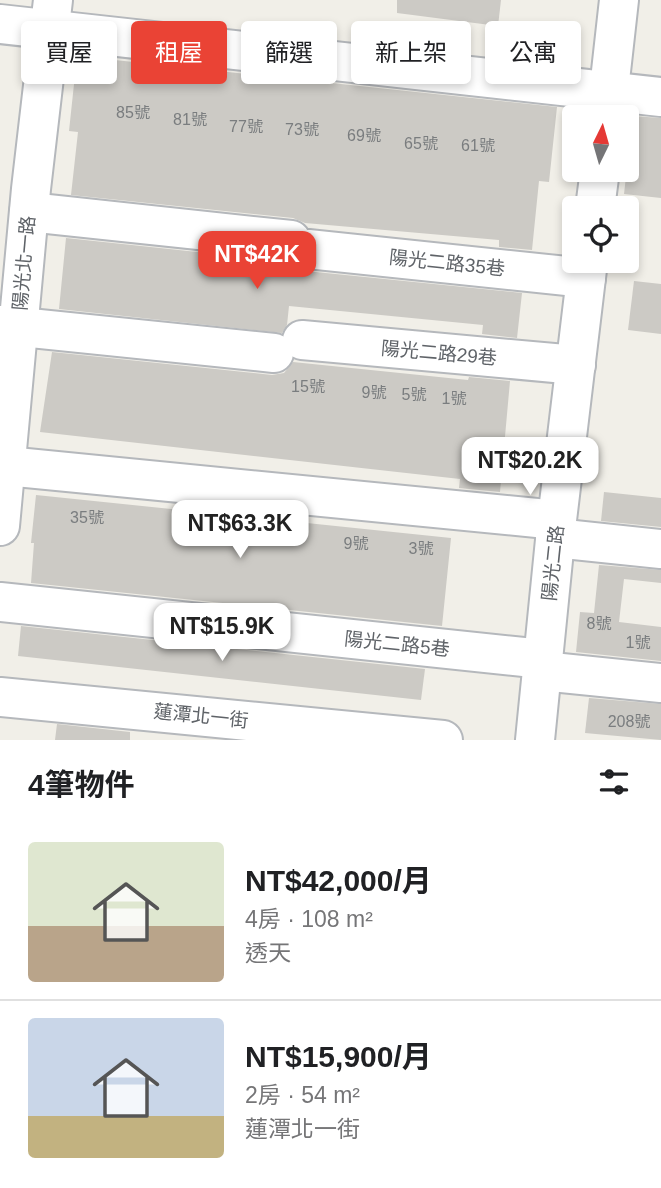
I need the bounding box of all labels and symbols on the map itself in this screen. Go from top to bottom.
house number: 85號 [116,104,150,121]
north arrow [562,105,639,182]
house number: 81號 [173,111,207,128]
house number: 77號 [229,118,263,135]
house number: 73號 [285,121,319,138]
house number: 69號 [347,127,381,144]
house number: 65號 [404,135,438,152]
house number: 61號 [461,137,495,154]
street label: 陽光北一路 [9,215,39,311]
pin: NT$42K [200,232,314,291]
street label: 陽光二路35巷 [388,246,506,280]
street label: 陽光二路29巷 [380,337,498,369]
house number: 15號 [291,378,325,395]
house number: 9號 [362,384,386,401]
house number: 5號 [402,386,426,403]
house number: 1號 [442,390,466,407]
pin: NT$20.2K [458,438,602,497]
pin: NT$63.3K [168,500,312,560]
house number: 35號 [70,509,104,526]
street label: 陽光二路 [539,524,567,602]
house number: 9號 [344,535,368,552]
house number: 3號 [409,540,433,557]
pin: NT$15.9K [150,604,294,663]
house number: 8號 [587,615,611,632]
street label: 陽光二路5巷 [343,628,451,660]
house number: 1號 [626,634,650,651]
street label: 蓮潭北一街 [153,701,249,731]
house number: 208號 [608,713,650,730]

